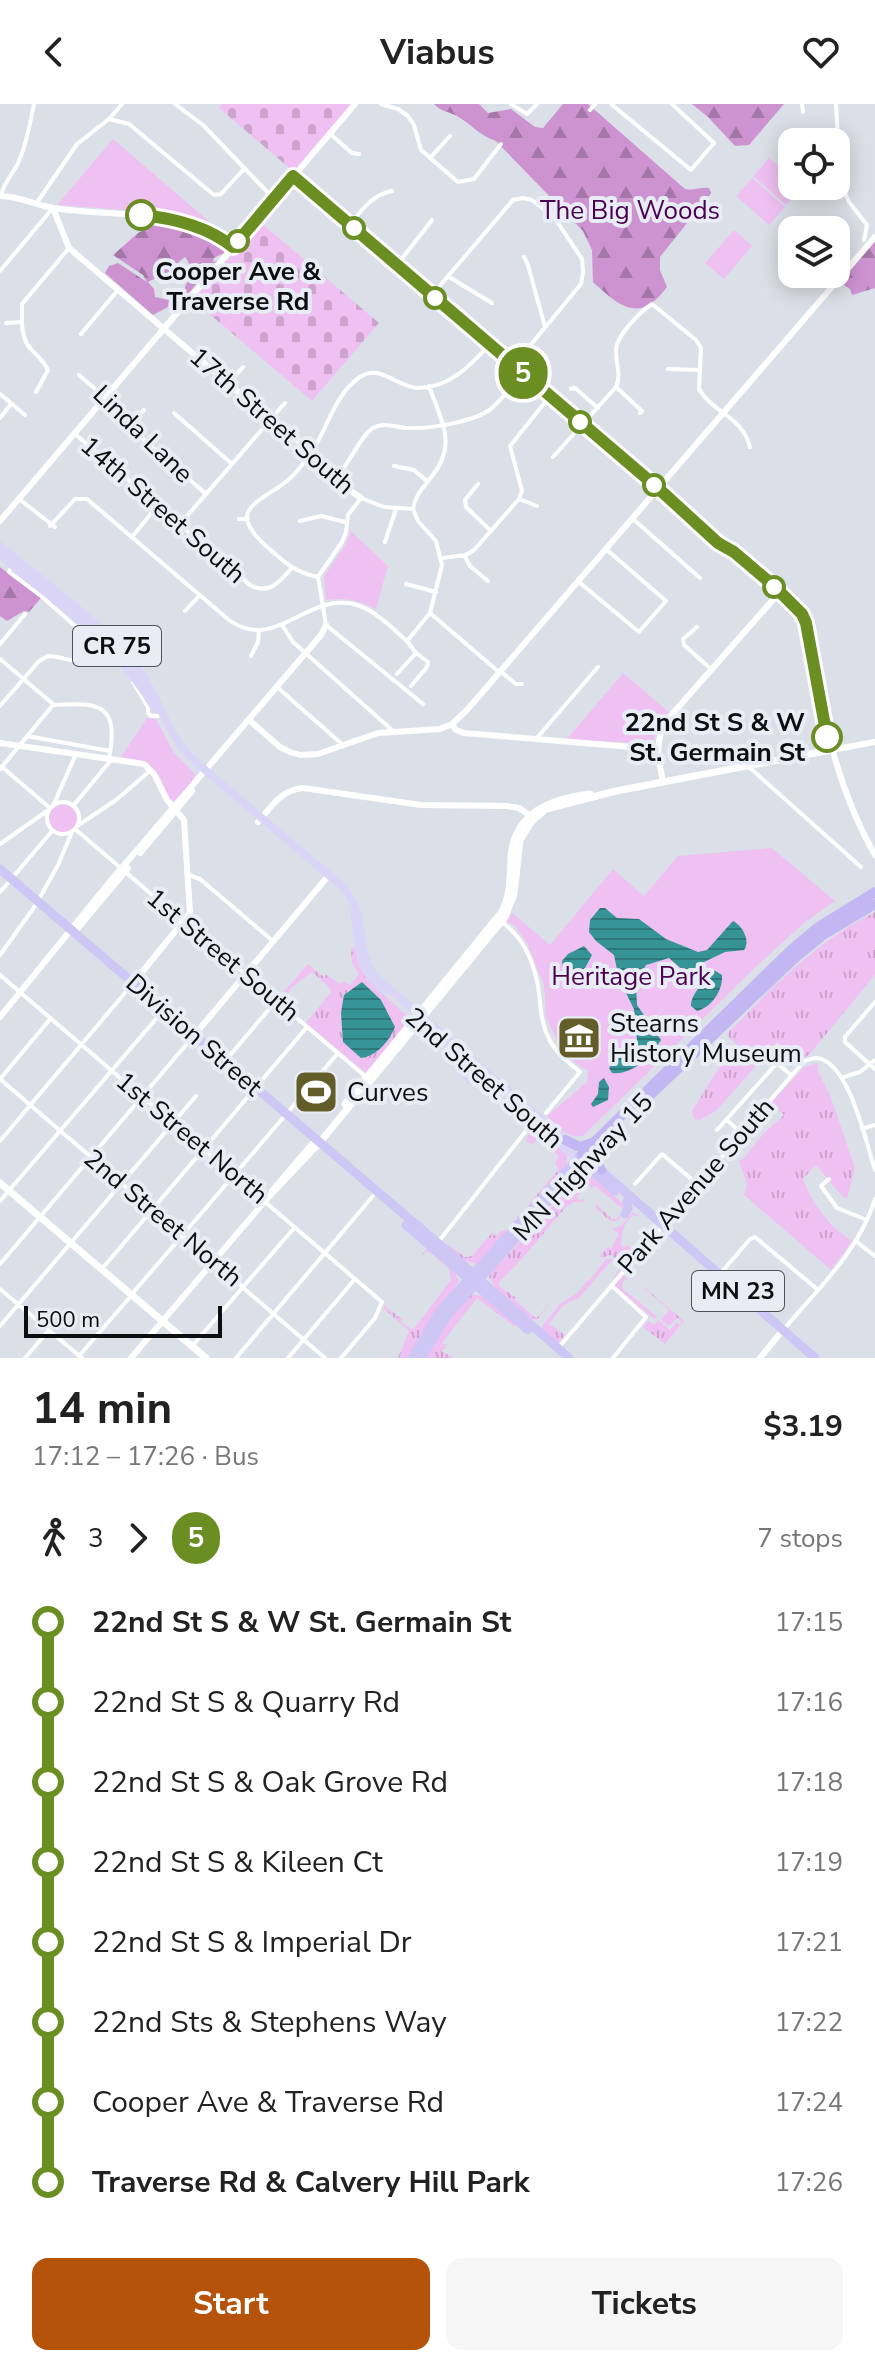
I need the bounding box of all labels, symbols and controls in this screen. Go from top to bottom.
text: Viabus [380,28,495,77]
icon: back [32,30,76,74]
icon: heart [799,30,843,74]
map controls [778,128,850,288]
button: locate [778,128,850,200]
park label: The Big Woods [540,193,720,228]
unlabelled marker [126,200,156,230]
button: layers [778,216,850,288]
unlabelled marker [343,217,365,239]
marker: Cooper Ave & Traverse Rd [227,230,249,252]
place label: Cooper Ave & Traverse Rd [155,254,322,319]
unlabelled marker [424,287,446,309]
street label: 17th Street South [182,339,362,503]
line badge: 5 [497,347,549,399]
text: 5 [515,354,531,392]
street label: Linda Lane [85,377,201,491]
unlabelled marker [569,411,591,433]
street label: 14th Street South [73,428,253,592]
unlabelled marker [643,474,665,496]
unlabelled marker [763,576,785,598]
road number: CR 75 [73,626,161,666]
place label: 22nd St S & W St. Germain St [624,705,806,770]
marker: 22nd St S & W St. Germain St [812,722,842,752]
street label: 1st Street South [139,880,307,1030]
park label: Heritage Park [551,959,712,994]
street label: Division Street [118,966,270,1105]
street label: 2nd Street South [398,1000,570,1156]
place label: Stearns History Museum [610,1006,802,1071]
museum icon: Stearns History Museum [555,1014,603,1062]
street label: 1st Street North [108,1064,276,1212]
sports icon: Curves [292,1068,340,1116]
place label: Curves [347,1075,428,1110]
street label: MN Highway 15 [505,1085,661,1249]
street label: Park Avenue South [610,1090,782,1282]
street label: 2nd Street North [76,1141,250,1295]
road number: MN 23 [692,1271,784,1311]
scale bar [24,1302,222,1338]
text: 500 m [36,1305,100,1335]
text: 14 min [32,1379,172,1439]
text: $3.19 [764,1406,843,1447]
text: 17:12 – 17:26 · Bus [32,1439,259,1474]
icon: walk [32,1516,76,1560]
icon: forward [116,1516,160,1560]
text: 5 [188,1519,204,1557]
text: 3 [88,1521,104,1556]
text: 7 stops [757,1521,843,1556]
text: 22nd St S & W St. Germain St [92,1602,511,1643]
text: 17:15 [775,1605,843,1640]
text: 22nd St S & Quarry Rd [92,1682,400,1723]
text: 17:16 [775,1685,843,1720]
text: 22nd St S & Oak Grove Rd [92,1762,448,1803]
text: 17:18 [775,1765,843,1800]
text: 22nd St S & Kileen Ct [92,1842,383,1883]
text: 17:19 [775,1845,843,1880]
text: 22nd St S & Imperial Dr [92,1922,412,1963]
text: 17:21 [775,1925,843,1960]
text: 22nd Sts & Stephens Way [92,2002,447,2043]
text: 17:22 [775,2005,843,2040]
text: Cooper Ave & Traverse Rd [92,2082,444,2123]
text: 17:24 [775,2085,843,2120]
text: Traverse Rd & Calvery Hill Park [92,2162,530,2203]
text: 17:26 [775,2165,843,2200]
button: Start [32,2258,430,2350]
button: Tickets [446,2258,843,2350]

